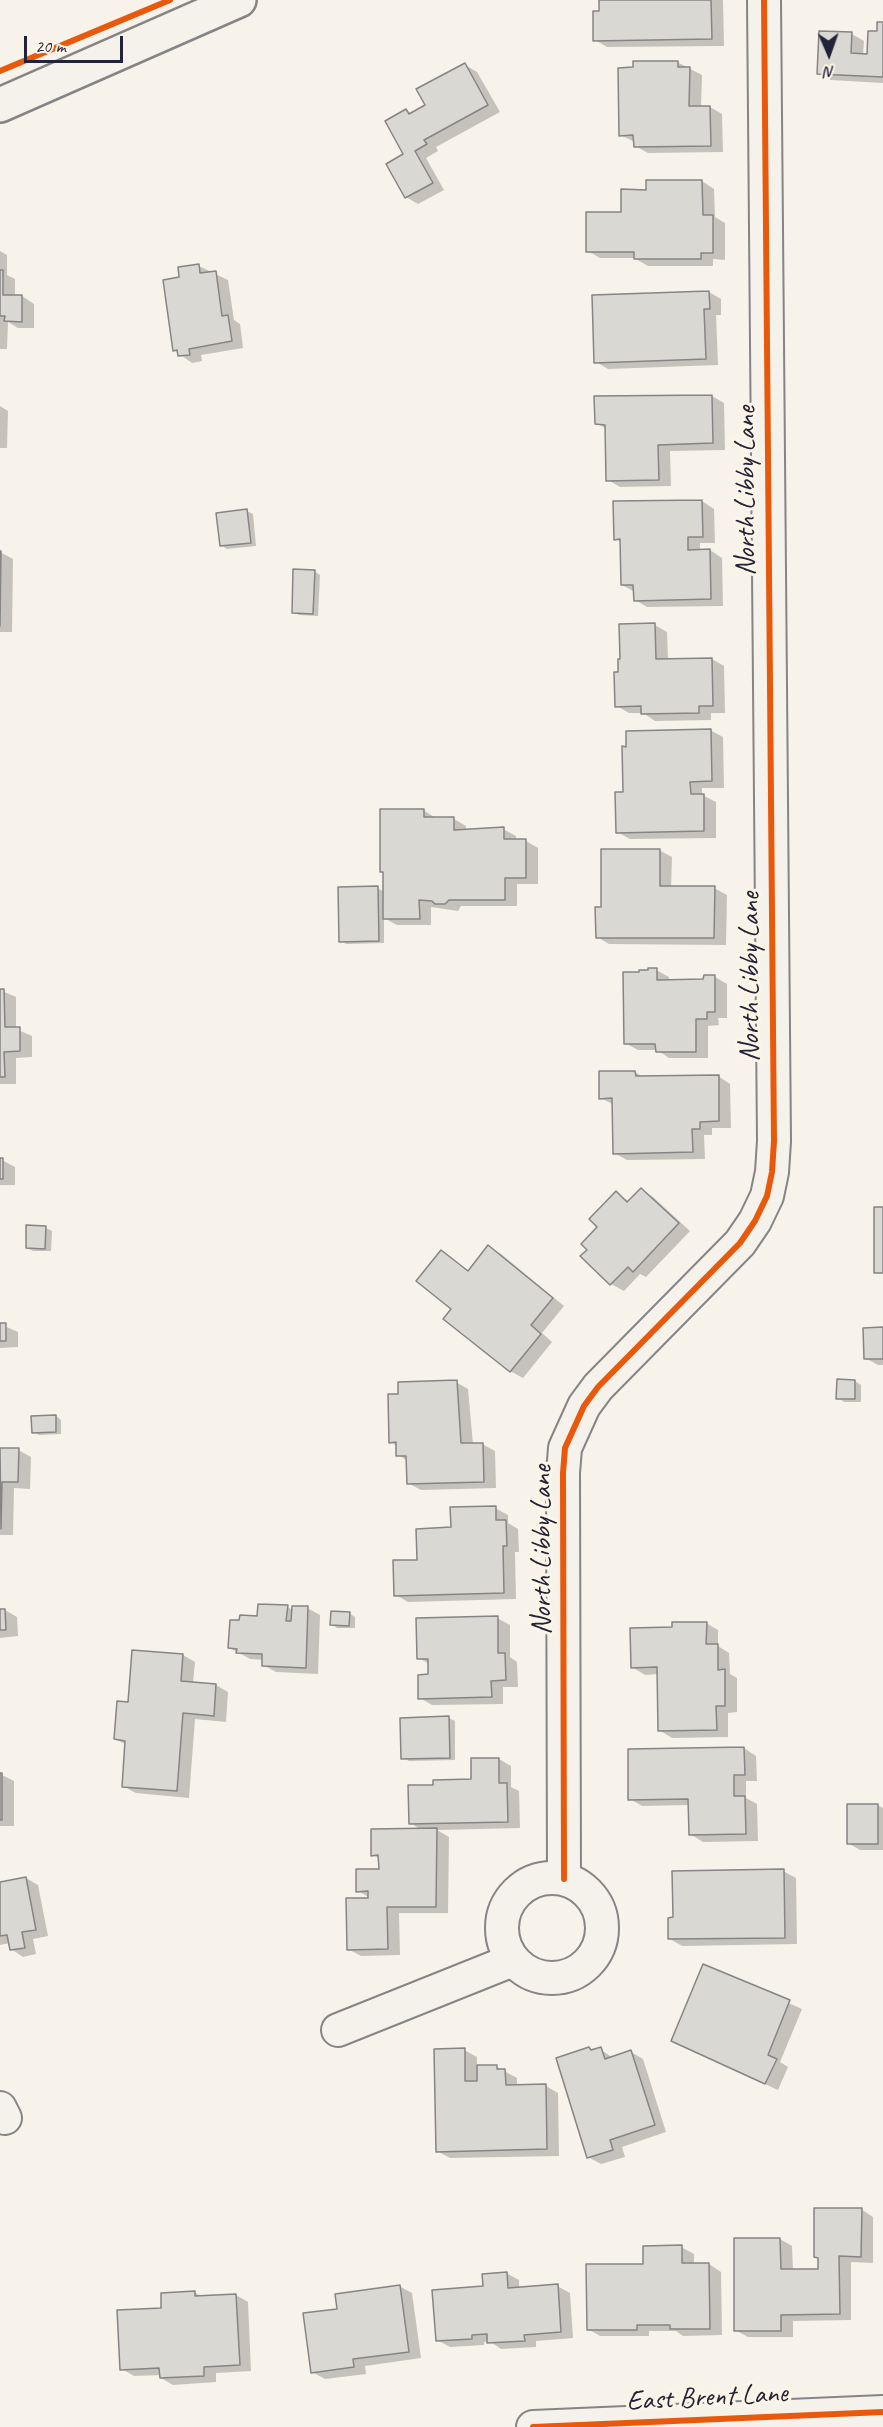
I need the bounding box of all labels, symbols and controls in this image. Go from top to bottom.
scale bar [27,24,126,62]
north arrow [799,24,859,84]
text: 20 m [35,35,66,57]
text: N [824,62,835,82]
street label: North Libby Lane [730,406,764,576]
street label: North Libby Lane [734,892,768,1062]
street label: North Libby Lane [526,1465,560,1635]
street label: East Brent Lane [626,2377,788,2419]

